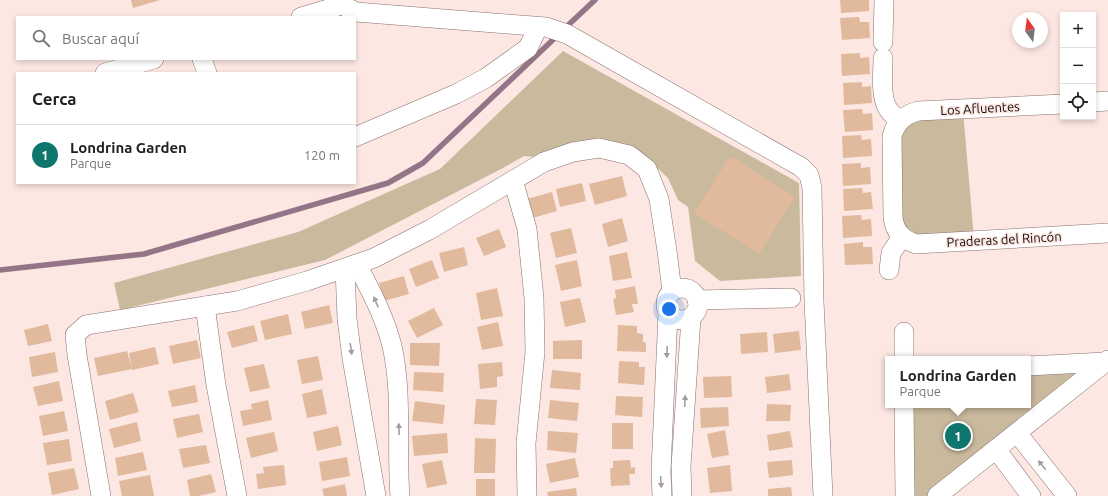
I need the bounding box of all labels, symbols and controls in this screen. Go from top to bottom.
north arrow [1012,12,1048,48]
map controls [1060,12,1096,120]
button: + [1060,12,1096,48]
search box [16,16,356,60]
icon: search [30,27,52,49]
text: Buscar aquí [62,30,139,47]
button: − [1060,48,1096,84]
button: locate [1060,84,1096,120]
text: Cerca [32,89,77,108]
street label: Los Afluentes [940,99,1020,117]
text: Londrina Garden [70,139,187,156]
text: 1 [41,148,49,162]
text: 120 m [304,148,340,162]
text: Parque [70,156,111,170]
street label: Praderas del Rincón [946,229,1062,249]
one-way arrow [372,296,378,308]
your location [659,299,679,319]
one-way arrow [348,343,354,355]
one-way arrow [664,346,670,359]
popup [885,356,1031,408]
text: Londrina Garden [900,367,1016,384]
text: Parque [900,384,941,398]
one-way arrow [681,395,688,407]
pin: 1 [945,421,971,451]
one-way arrow [396,422,402,435]
one-way arrow [1038,460,1047,471]
one-way arrow [658,476,665,488]

